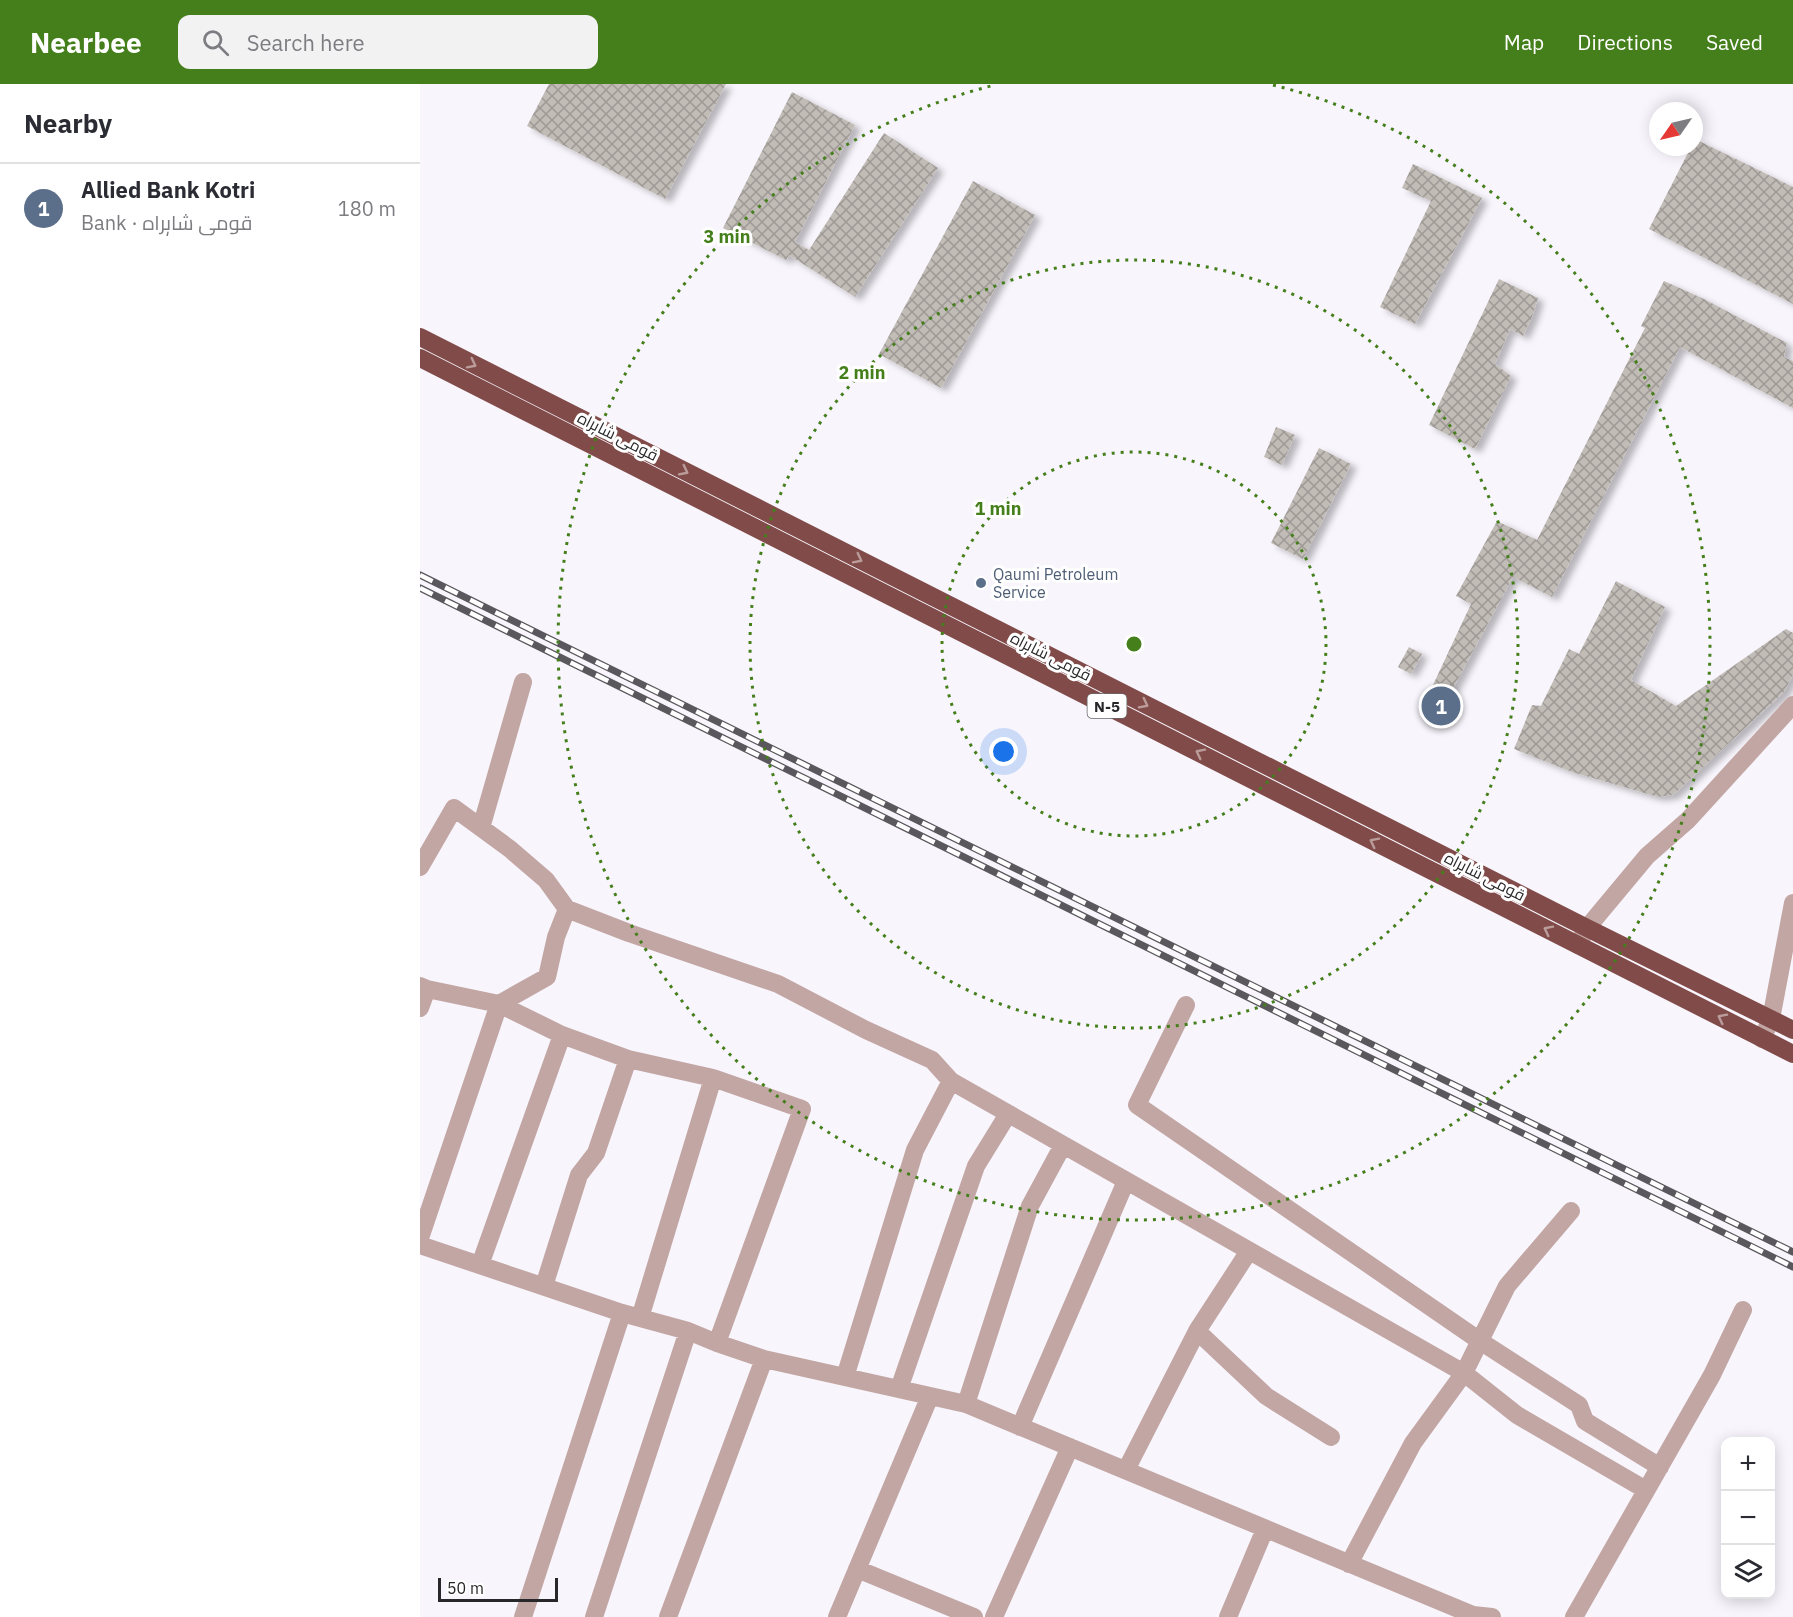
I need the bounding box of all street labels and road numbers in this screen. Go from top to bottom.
street label: قومی شاہراہ [574,407,662,466]
street label: قومی شاہراہ [1007,627,1095,686]
road number: N-5 [1088,694,1126,718]
street label: قومی شاہراہ [1441,847,1529,906]

